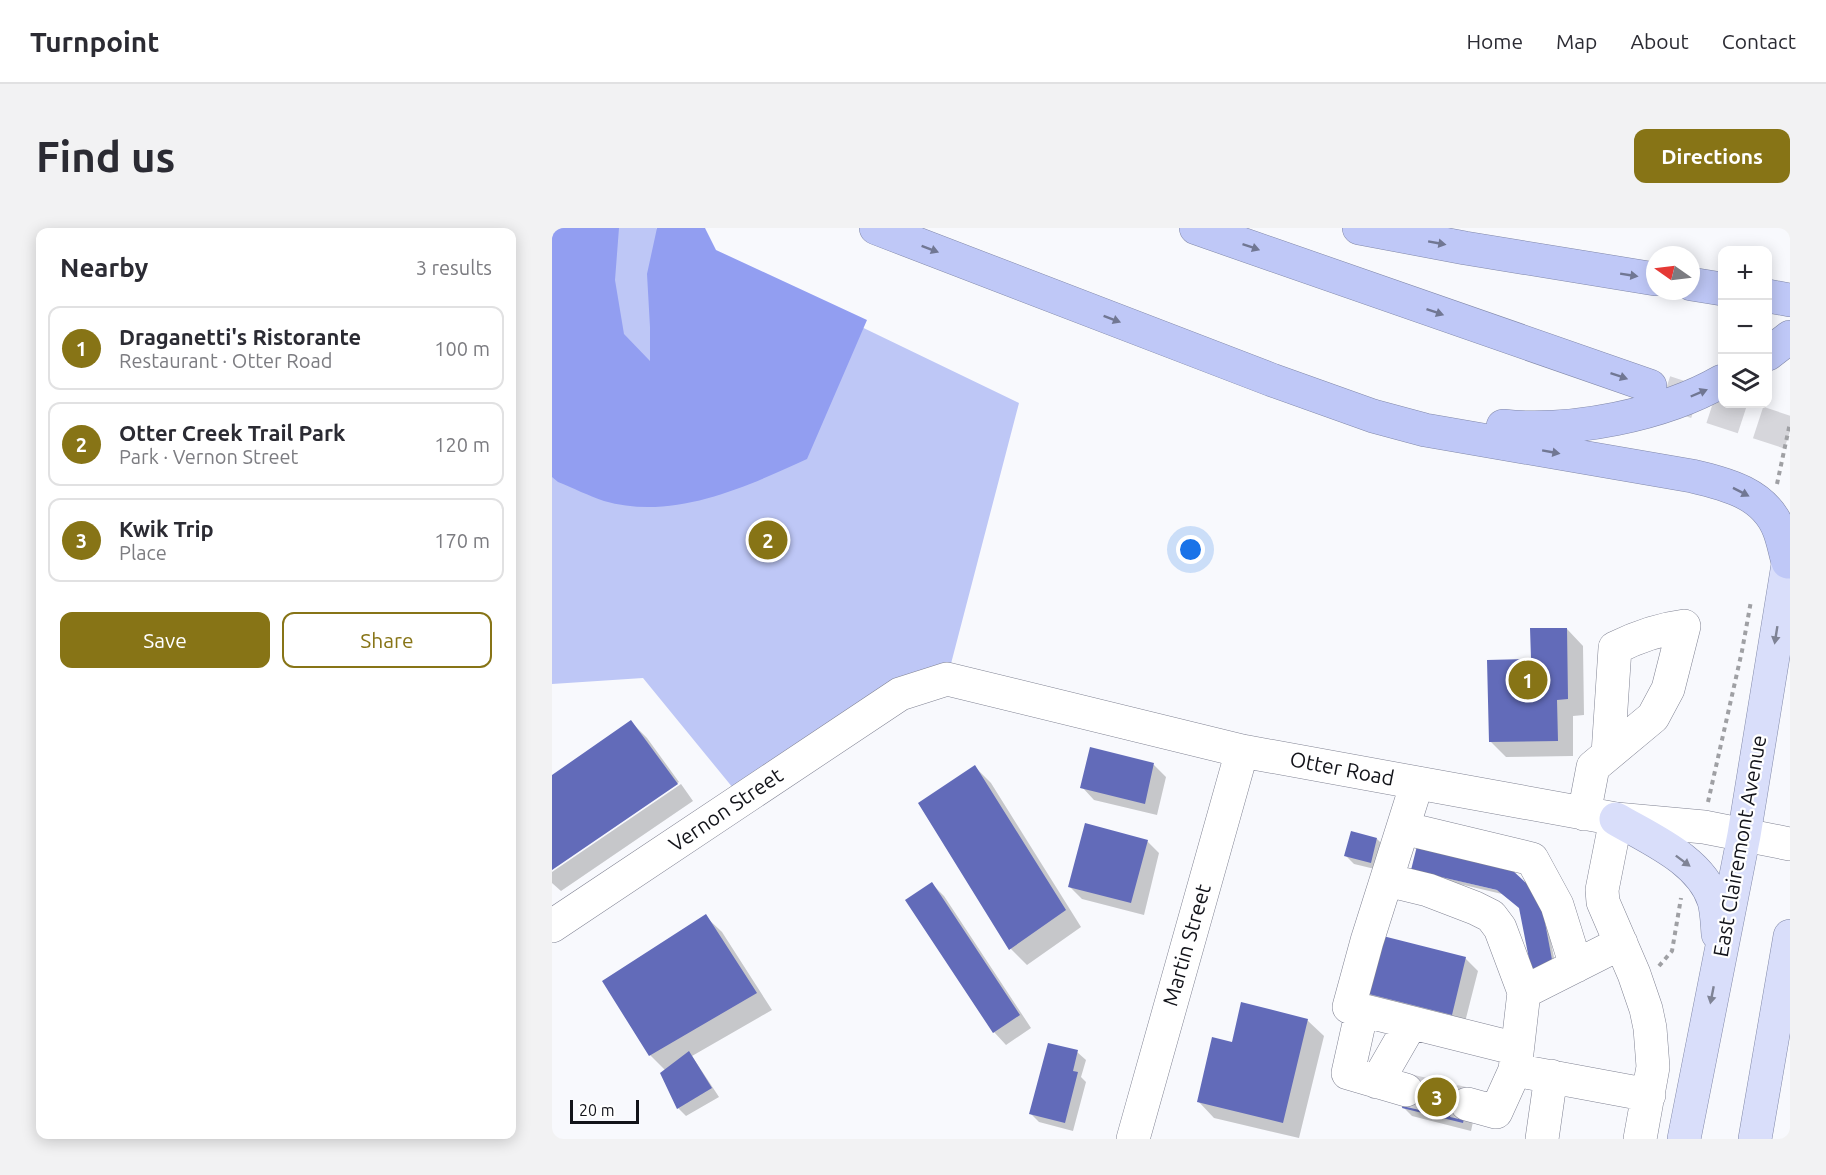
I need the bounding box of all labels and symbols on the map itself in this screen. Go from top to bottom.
one-way arrow [1428,239,1447,248]
one-way arrow [1242,243,1260,253]
one-way arrow [921,245,939,254]
north arrow [1646,246,1700,300]
one-way arrow [1620,271,1639,280]
one-way arrow [1426,307,1444,317]
one-way arrow [1103,315,1121,324]
one-way arrow [1611,371,1629,381]
one-way arrow [1690,388,1708,398]
one-way arrow [1542,447,1561,456]
one-way arrow [1733,487,1750,496]
pin: 2 [748,518,788,562]
your location [1176,535,1205,564]
one-way arrow [1771,625,1780,644]
pin: 1 [1508,658,1548,702]
street label: East Clairemont Avenue [1708,733,1770,959]
street label: Otter Road [1288,746,1396,790]
street label: Vernon Street [664,762,787,856]
one-way arrow [1676,855,1691,867]
street label: Martin Street [1157,881,1215,1008]
one-way arrow [1707,986,1716,1005]
pin: 3 [1418,1074,1456,1120]
scale bar [570,1097,639,1124]

